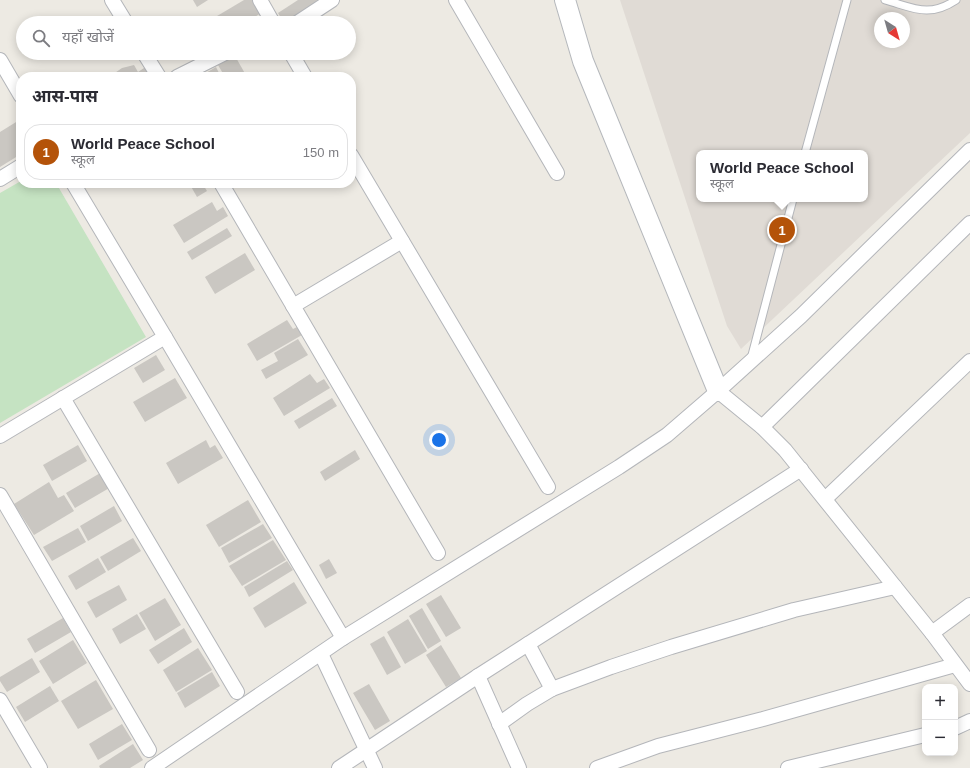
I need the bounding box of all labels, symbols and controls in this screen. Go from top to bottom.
north arrow [874,12,910,48]
search box [16,16,356,60]
icon: search [30,27,52,49]
text: यहाँ खोजें [62,28,114,45]
text: आस-पास [32,87,98,106]
text: World Peace School [71,135,215,152]
text: 1 [42,145,50,160]
text: 150 m [303,145,339,160]
popup [696,150,868,202]
text: स्कूल [71,152,95,167]
text: World Peace School [710,159,854,176]
text: स्कूल [710,176,734,191]
pin: 1 [769,215,795,245]
your location [429,430,449,450]
map controls [922,684,958,756]
button: + [922,684,958,720]
button: − [922,720,958,756]

